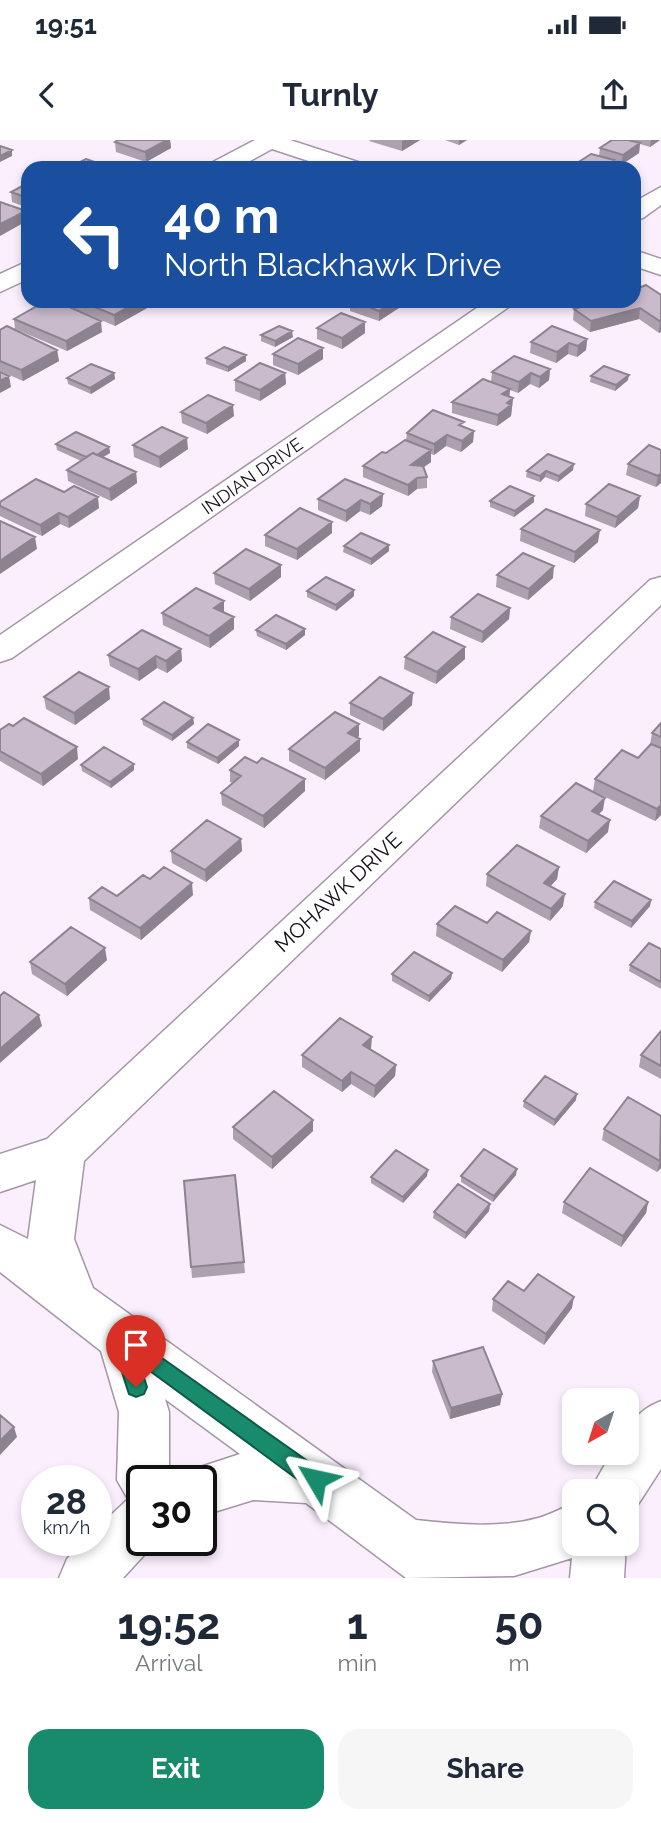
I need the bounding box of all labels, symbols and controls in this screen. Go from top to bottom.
text: 19:51 [35,10,97,40]
icon: back [28,76,66,114]
text: Turnly [282,76,379,113]
icon: share [595,76,633,114]
text: 40 m [164,187,279,244]
icon: left [49,189,140,280]
text: North Blackhawk Drive [164,246,501,283]
street label: INDIAN DRIVE [197,433,307,519]
street label: MOHAWK DRIVE [269,827,407,957]
pin [106,1315,166,1387]
icon: arrive [117,1326,155,1364]
north arrow [562,1388,639,1465]
map controls [562,1388,639,1556]
position arrow [279,1442,353,1516]
speed limit sign: 30 [126,1465,217,1556]
button: search [562,1479,639,1556]
text: 28 [46,1481,87,1522]
text: km/h [43,1517,90,1538]
text: 19:52 [117,1600,220,1649]
text: 1 [347,1600,368,1649]
text: 50 [495,1600,544,1649]
text: Arrival [135,1649,203,1676]
text: min [338,1649,377,1676]
text: m [508,1649,530,1676]
button: Exit [28,1729,324,1809]
button: Share [338,1729,633,1809]

